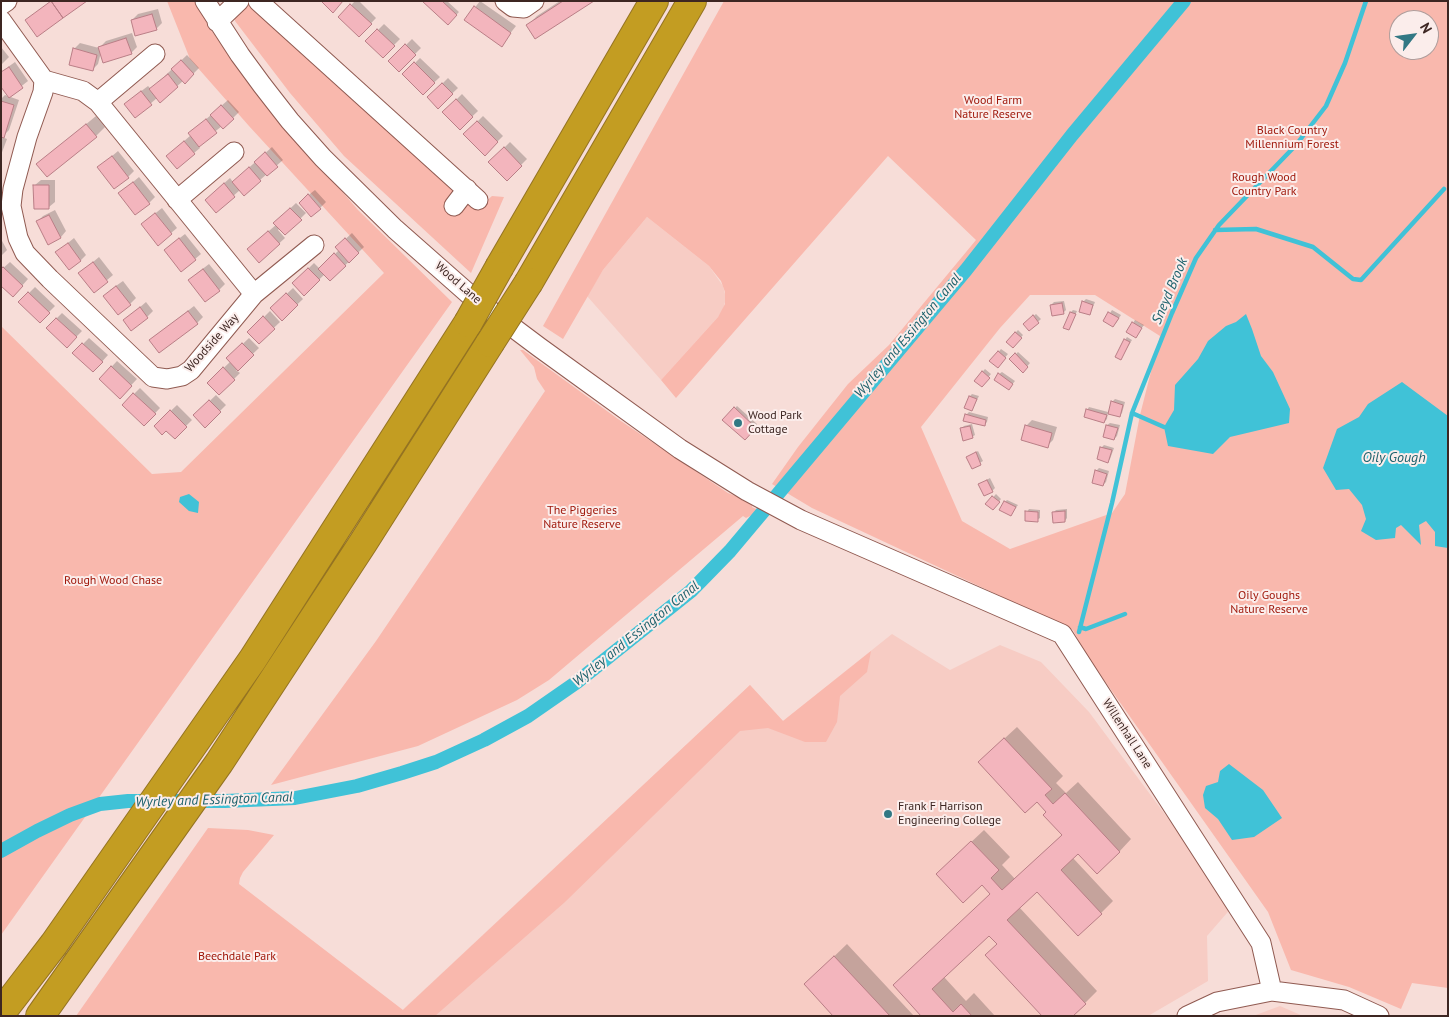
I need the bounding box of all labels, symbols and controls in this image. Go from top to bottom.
north arrow [1389,10,1439,60]
text: N [1416,20,1436,36]
park label: Wood Farm Nature Reserve [954,94,1032,122]
park label: Black Country Millennium Forest [1245,124,1339,152]
park label: Rough Wood Country Park [1232,171,1296,199]
water label: Sneyd Brook [1149,255,1191,327]
street label: Wood Lane [432,259,484,307]
water label: Wyrley and Essington Canal [851,270,965,402]
street label: Woodside Way [182,311,242,375]
place label: Wood Park Cottage [748,409,802,437]
marker: Wood Park Cottage [732,417,744,429]
water label: Oily Gough [1362,450,1426,466]
park label: The Piggeries Nature Reserve [543,504,621,532]
park label: Rough Wood Chase [64,574,162,588]
water label: Wyrley and Essington Canal [570,578,702,690]
park label: Oily Goughs Nature Reserve [1230,589,1308,617]
street label: Willenhall Lane [1099,696,1155,772]
water label: Wyrley and Essington Canal [135,789,293,811]
place label: Frank F Harrison Engineering College [898,800,1001,828]
marker: Frank F Harrison Engineering College [882,808,894,820]
park label: Beechdale Park [198,950,276,964]

